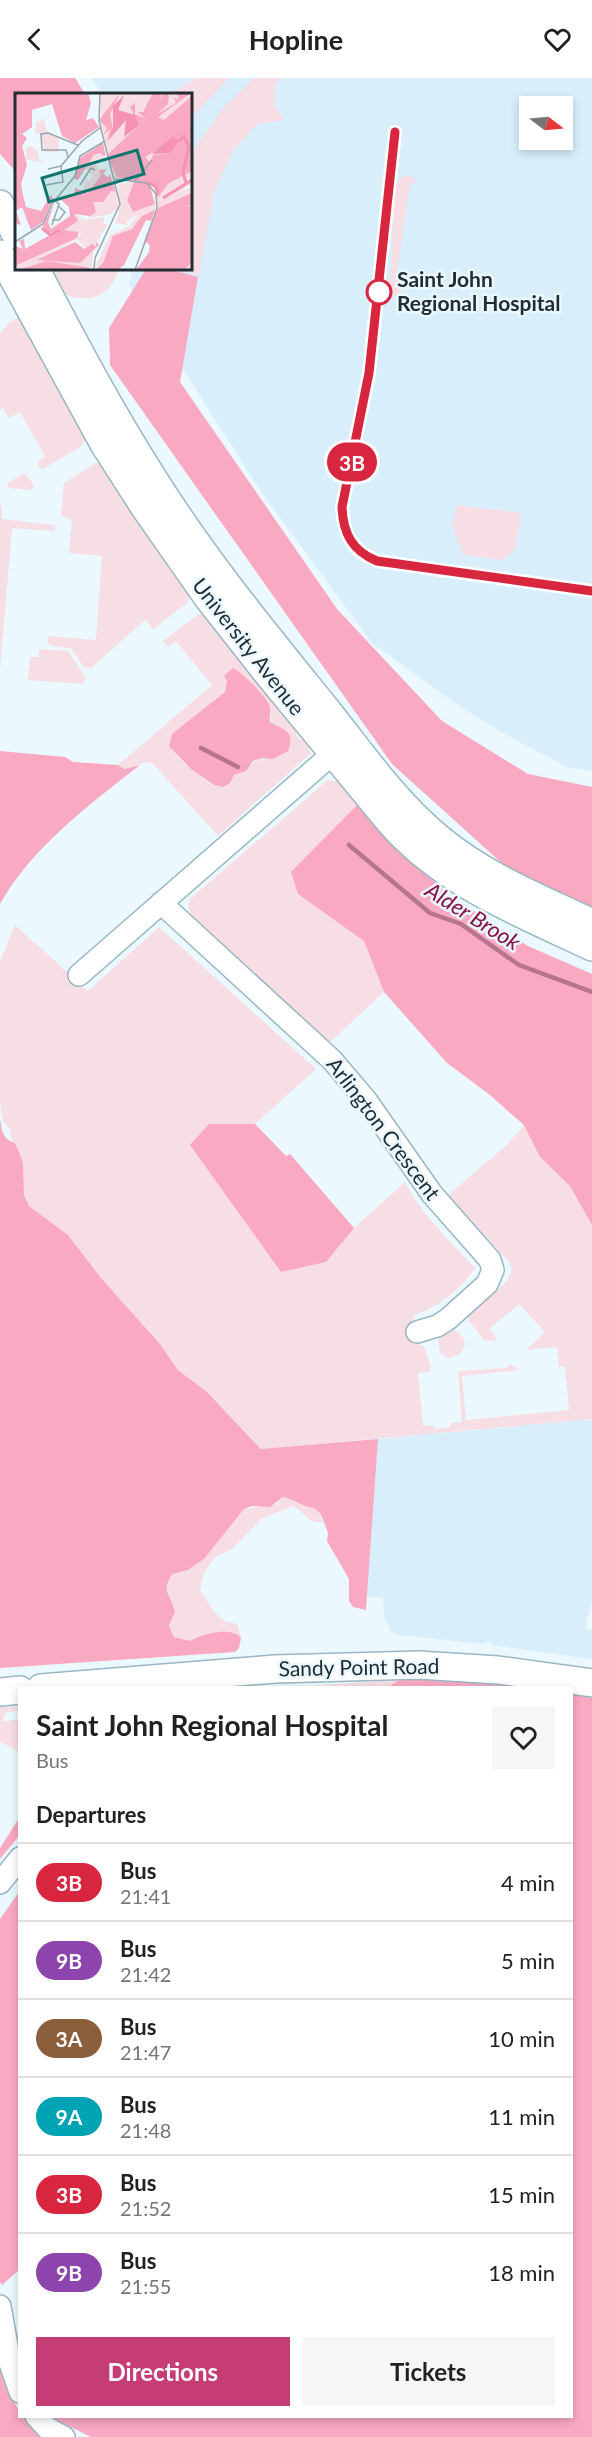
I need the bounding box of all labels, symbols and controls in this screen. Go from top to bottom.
icon: back [18,23,51,56]
text: Hopline [249,23,343,56]
icon: heart [541,23,574,56]
inset map [15,93,192,270]
north arrow [519,96,573,150]
map controls [519,96,573,150]
place label: Saint John Regional Hospital [397,266,560,315]
marker: Saint John Regional Hospital [366,279,392,305]
line badge: 3B [325,442,379,482]
text: 3B [339,450,365,475]
street label: University Avenue [188,572,311,720]
water label: Alder Brook [420,875,526,956]
street label: Arlington Crescent [322,1052,446,1205]
street label: Sandy Point Road [278,1653,440,1680]
button: heart [492,1706,555,1769]
text: Saint John Regional Hospital [36,1708,388,1742]
text: Bus [36,1748,69,1772]
text: Departures [36,1801,146,1828]
text: Bus [120,1857,156,1884]
text: 4 min [501,1869,555,1896]
text: 3B [56,1870,82,1895]
text: 21:41 [120,1884,171,1908]
text: Bus [120,1935,156,1962]
text: 5 min [501,1947,555,1974]
text: 9B [56,1948,82,1973]
text: 21:42 [120,1962,171,1986]
text: Bus [120,2013,156,2040]
text: 10 min [488,2025,555,2052]
text: 3A [56,2026,82,2051]
text: 21:47 [120,2040,171,2064]
text: Bus [120,2091,156,2118]
text: 11 min [488,2103,555,2130]
text: 9A [56,2104,82,2129]
text: 21:48 [120,2118,171,2142]
text: Bus [120,2169,156,2196]
text: 15 min [488,2181,555,2208]
text: 3B [56,2182,82,2207]
text: 21:52 [120,2196,171,2220]
text: Bus [120,2247,156,2274]
text: 18 min [488,2259,555,2286]
text: 9B [56,2260,82,2285]
text: 21:55 [120,2274,171,2298]
button: Directions [36,2337,290,2406]
button: Tickets [302,2337,555,2406]

